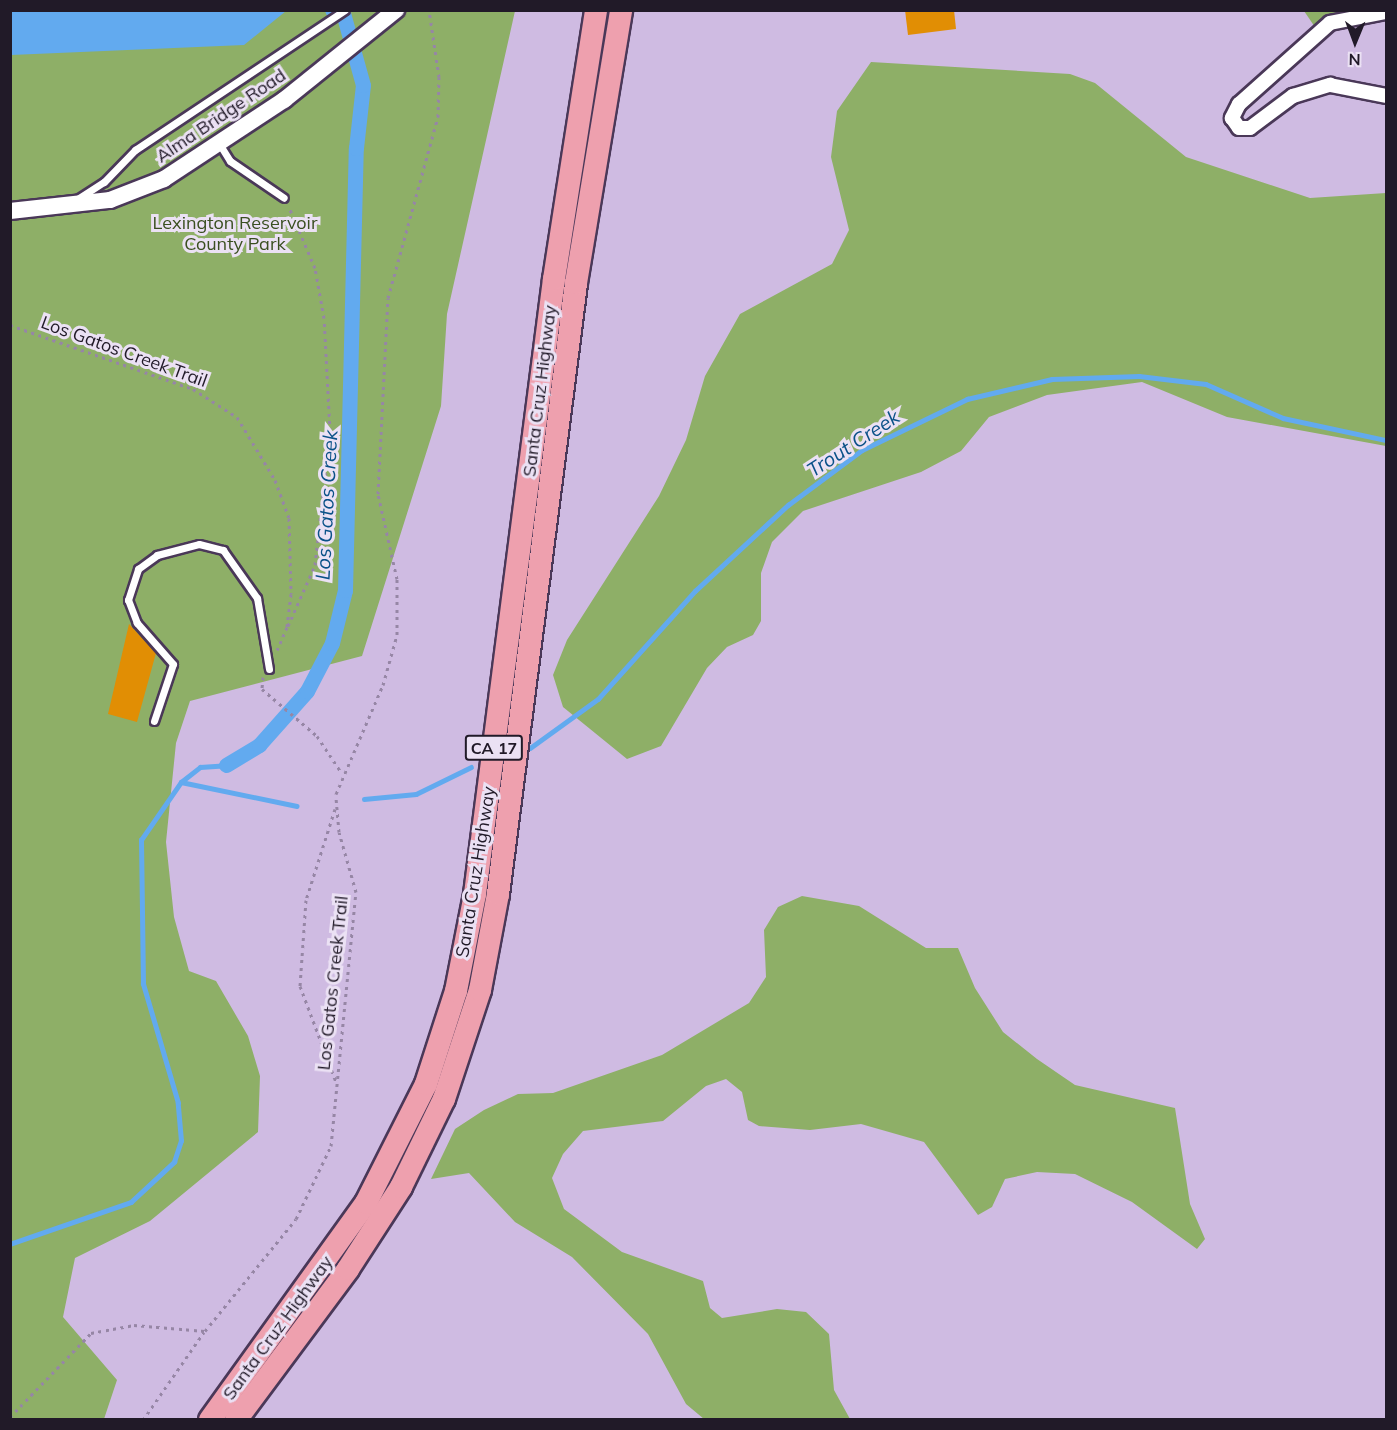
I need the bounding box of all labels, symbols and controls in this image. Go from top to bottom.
north arrow [1325,12,1385,72]
text: N [1348,50,1361,70]
street label: Alma Bridge Road [152,65,290,167]
park label: Lexington Reservoir County Park [153,213,317,256]
street label: Santa Cruz Highway [519,304,561,478]
street label: Los Gatos Creek Trail [38,312,210,392]
water label: Trout Creek [802,404,904,482]
water label: Los Gatos Creek [310,429,342,581]
road number: CA 17 [464,735,524,761]
street label: Santa Cruz Highway [452,785,500,959]
street label: Los Gatos Creek Trail [313,895,353,1071]
street label: Santa Cruz Highway [218,1252,338,1404]

